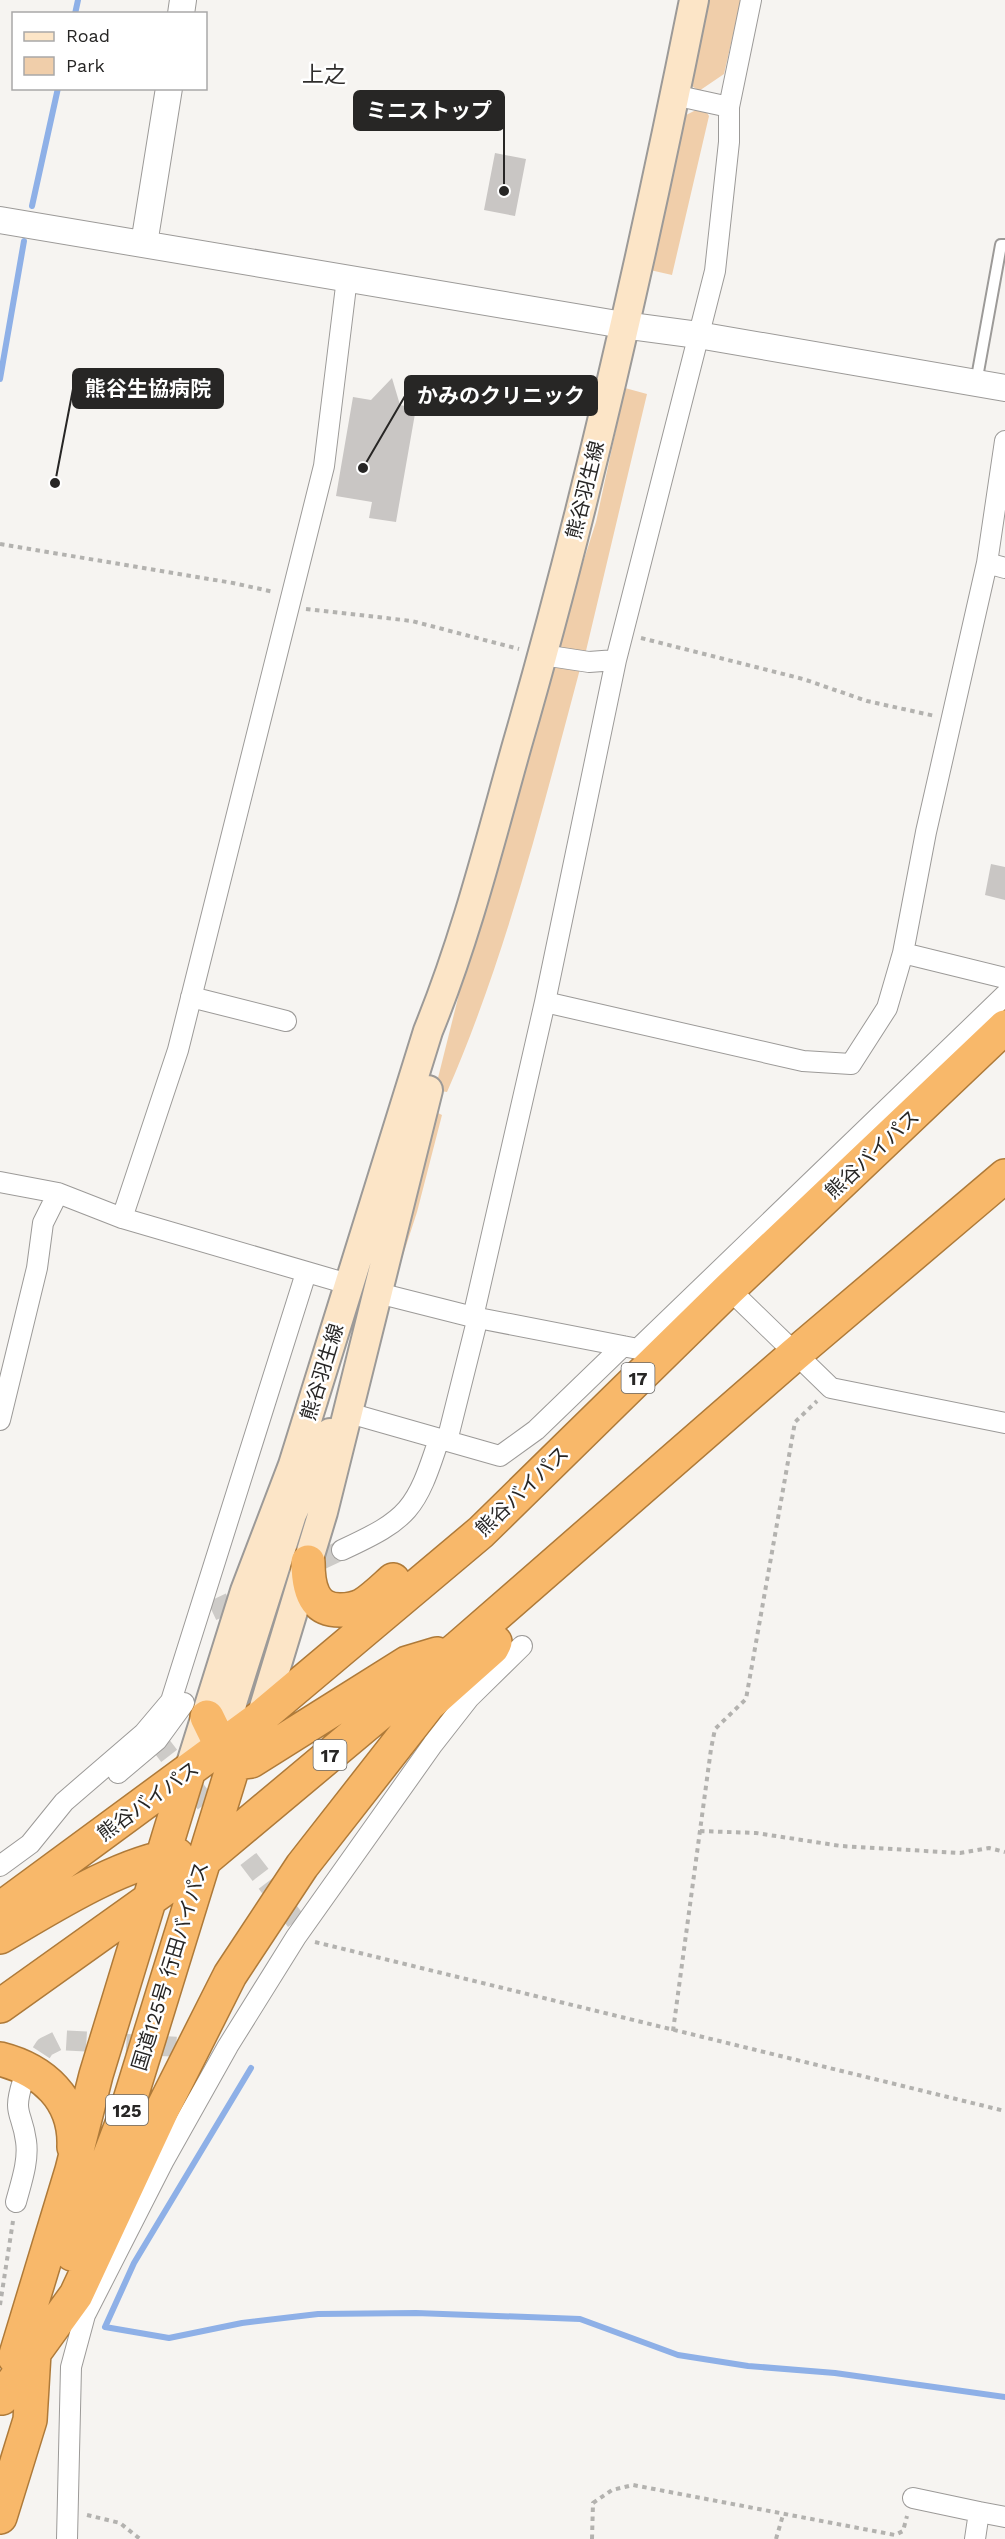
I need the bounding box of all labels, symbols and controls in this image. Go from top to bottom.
legend [12,12,207,90]
text: Road [66,25,110,46]
text: Park [66,55,105,76]
district label: 上之 [302,62,346,87]
callout: ミニストップ [354,91,504,130]
text: ミニストップ [366,98,492,123]
callout: 熊谷生協病院 [73,369,223,408]
text: 熊谷生協病院 [85,376,211,401]
callout: かみのクリニック [405,376,597,415]
text: かみのクリニック [417,383,585,408]
street label: 熊谷羽生線 [561,439,609,541]
street label: 熊谷バイパス [820,1104,924,1204]
street label: 熊谷羽生線 [296,1321,348,1423]
road number: 17 [622,1363,654,1393]
street label: 熊谷バイパス [471,1441,573,1541]
road number: 17 [314,1740,346,1770]
street label: 熊谷バイパス [93,1756,203,1846]
street label: 国道125号 行田バイパス [127,1858,213,2074]
road number: 125 [106,2095,148,2125]

